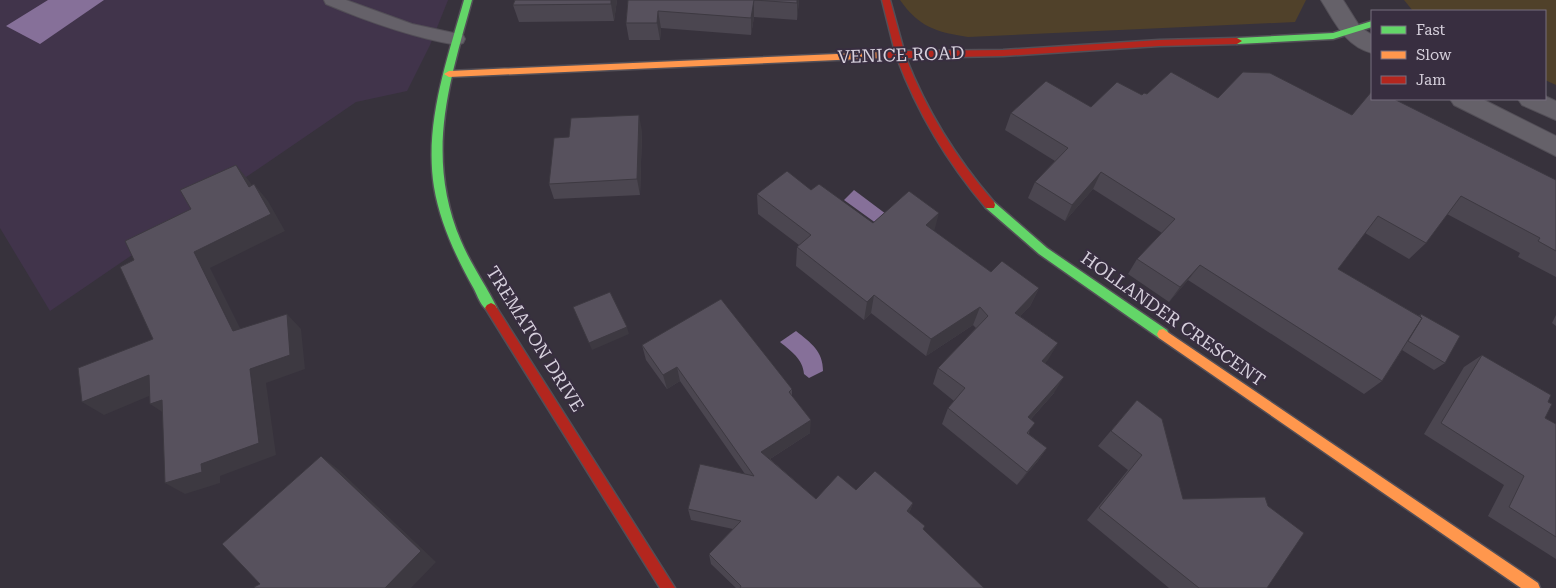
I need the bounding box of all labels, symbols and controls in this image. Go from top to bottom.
legend [1371,10,1546,100]
text: Fast [1416,21,1446,39]
street label: VENICE ROAD [837,42,965,67]
text: Slow [1416,46,1452,64]
text: Jam [1416,71,1446,89]
street label: HOLLANDER CRESCENT [1077,247,1269,390]
street label: TREMATON DRIVE [482,262,589,415]

